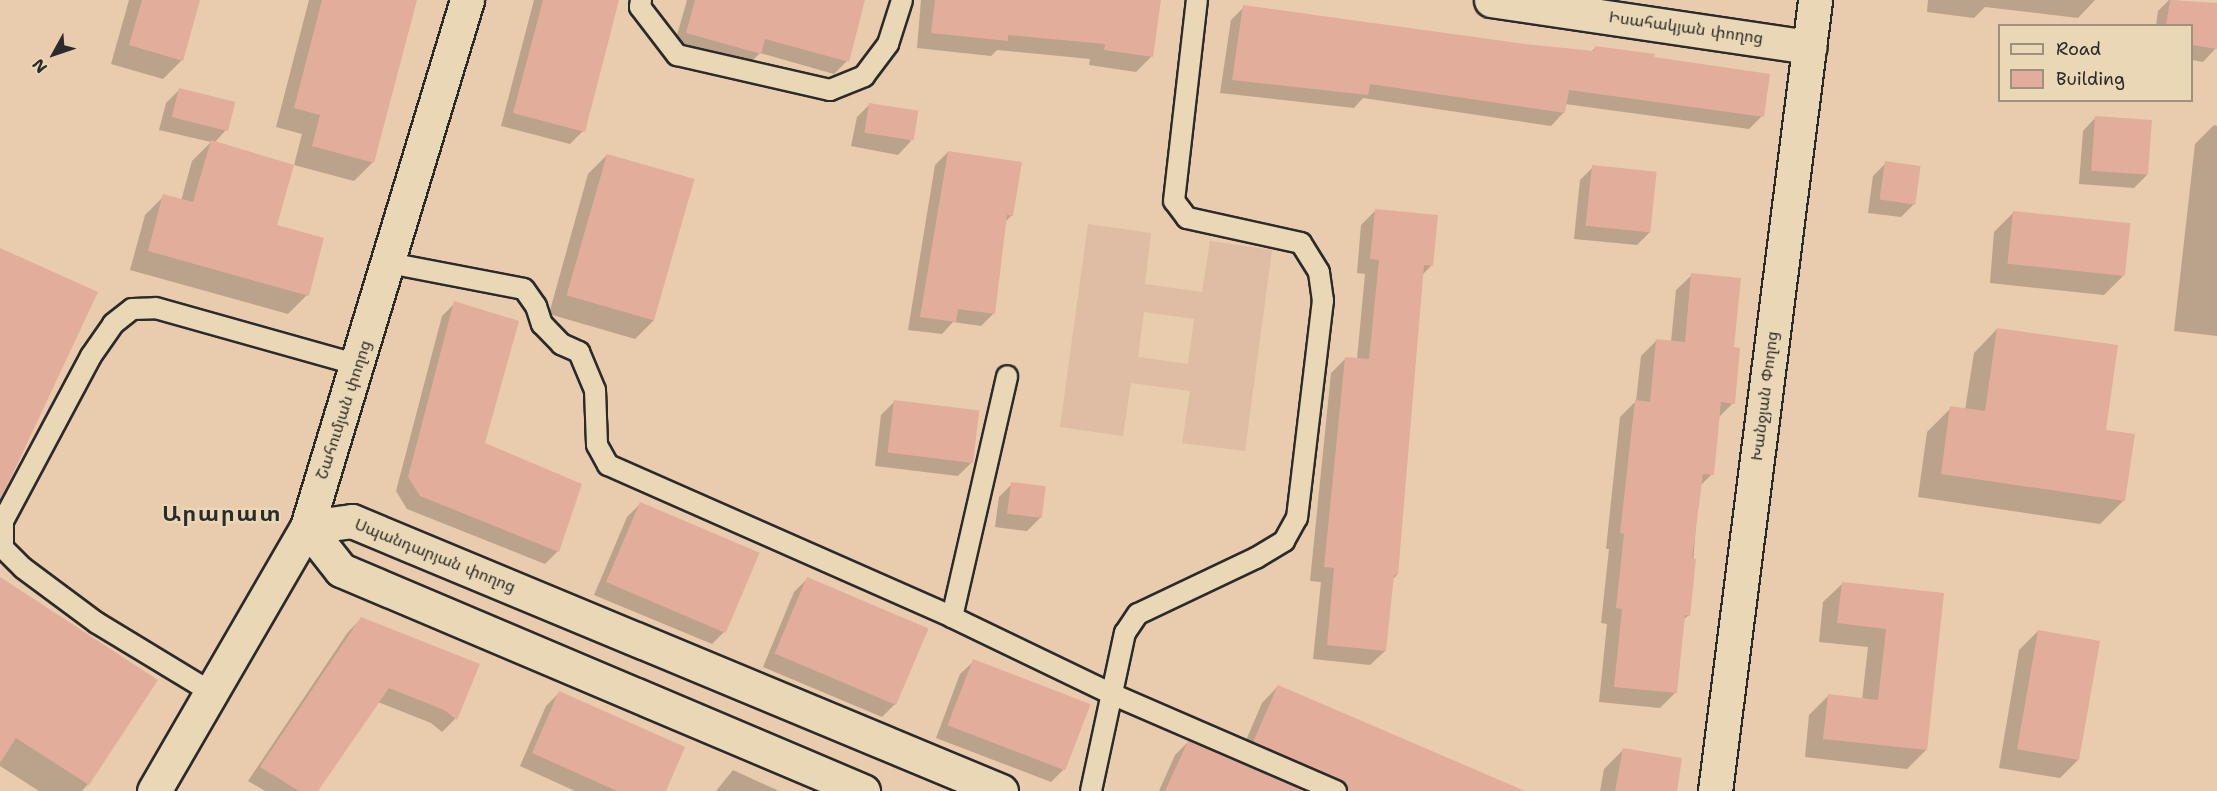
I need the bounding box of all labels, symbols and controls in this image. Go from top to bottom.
street label: Իսահակյան փողոց [1608,8,1764,48]
north arrow [24,24,84,84]
legend [1998,24,2193,102]
text: Road [2056,37,2101,61]
text: N [28,54,52,78]
text: Building [2056,67,2125,91]
street label: Խանջյան Փողոց [1748,330,1782,462]
street label: Շահումյան փողոց [312,338,376,482]
district label: Արարատ [162,501,282,527]
street label: Սպանդարյան փողոց [352,515,518,597]

